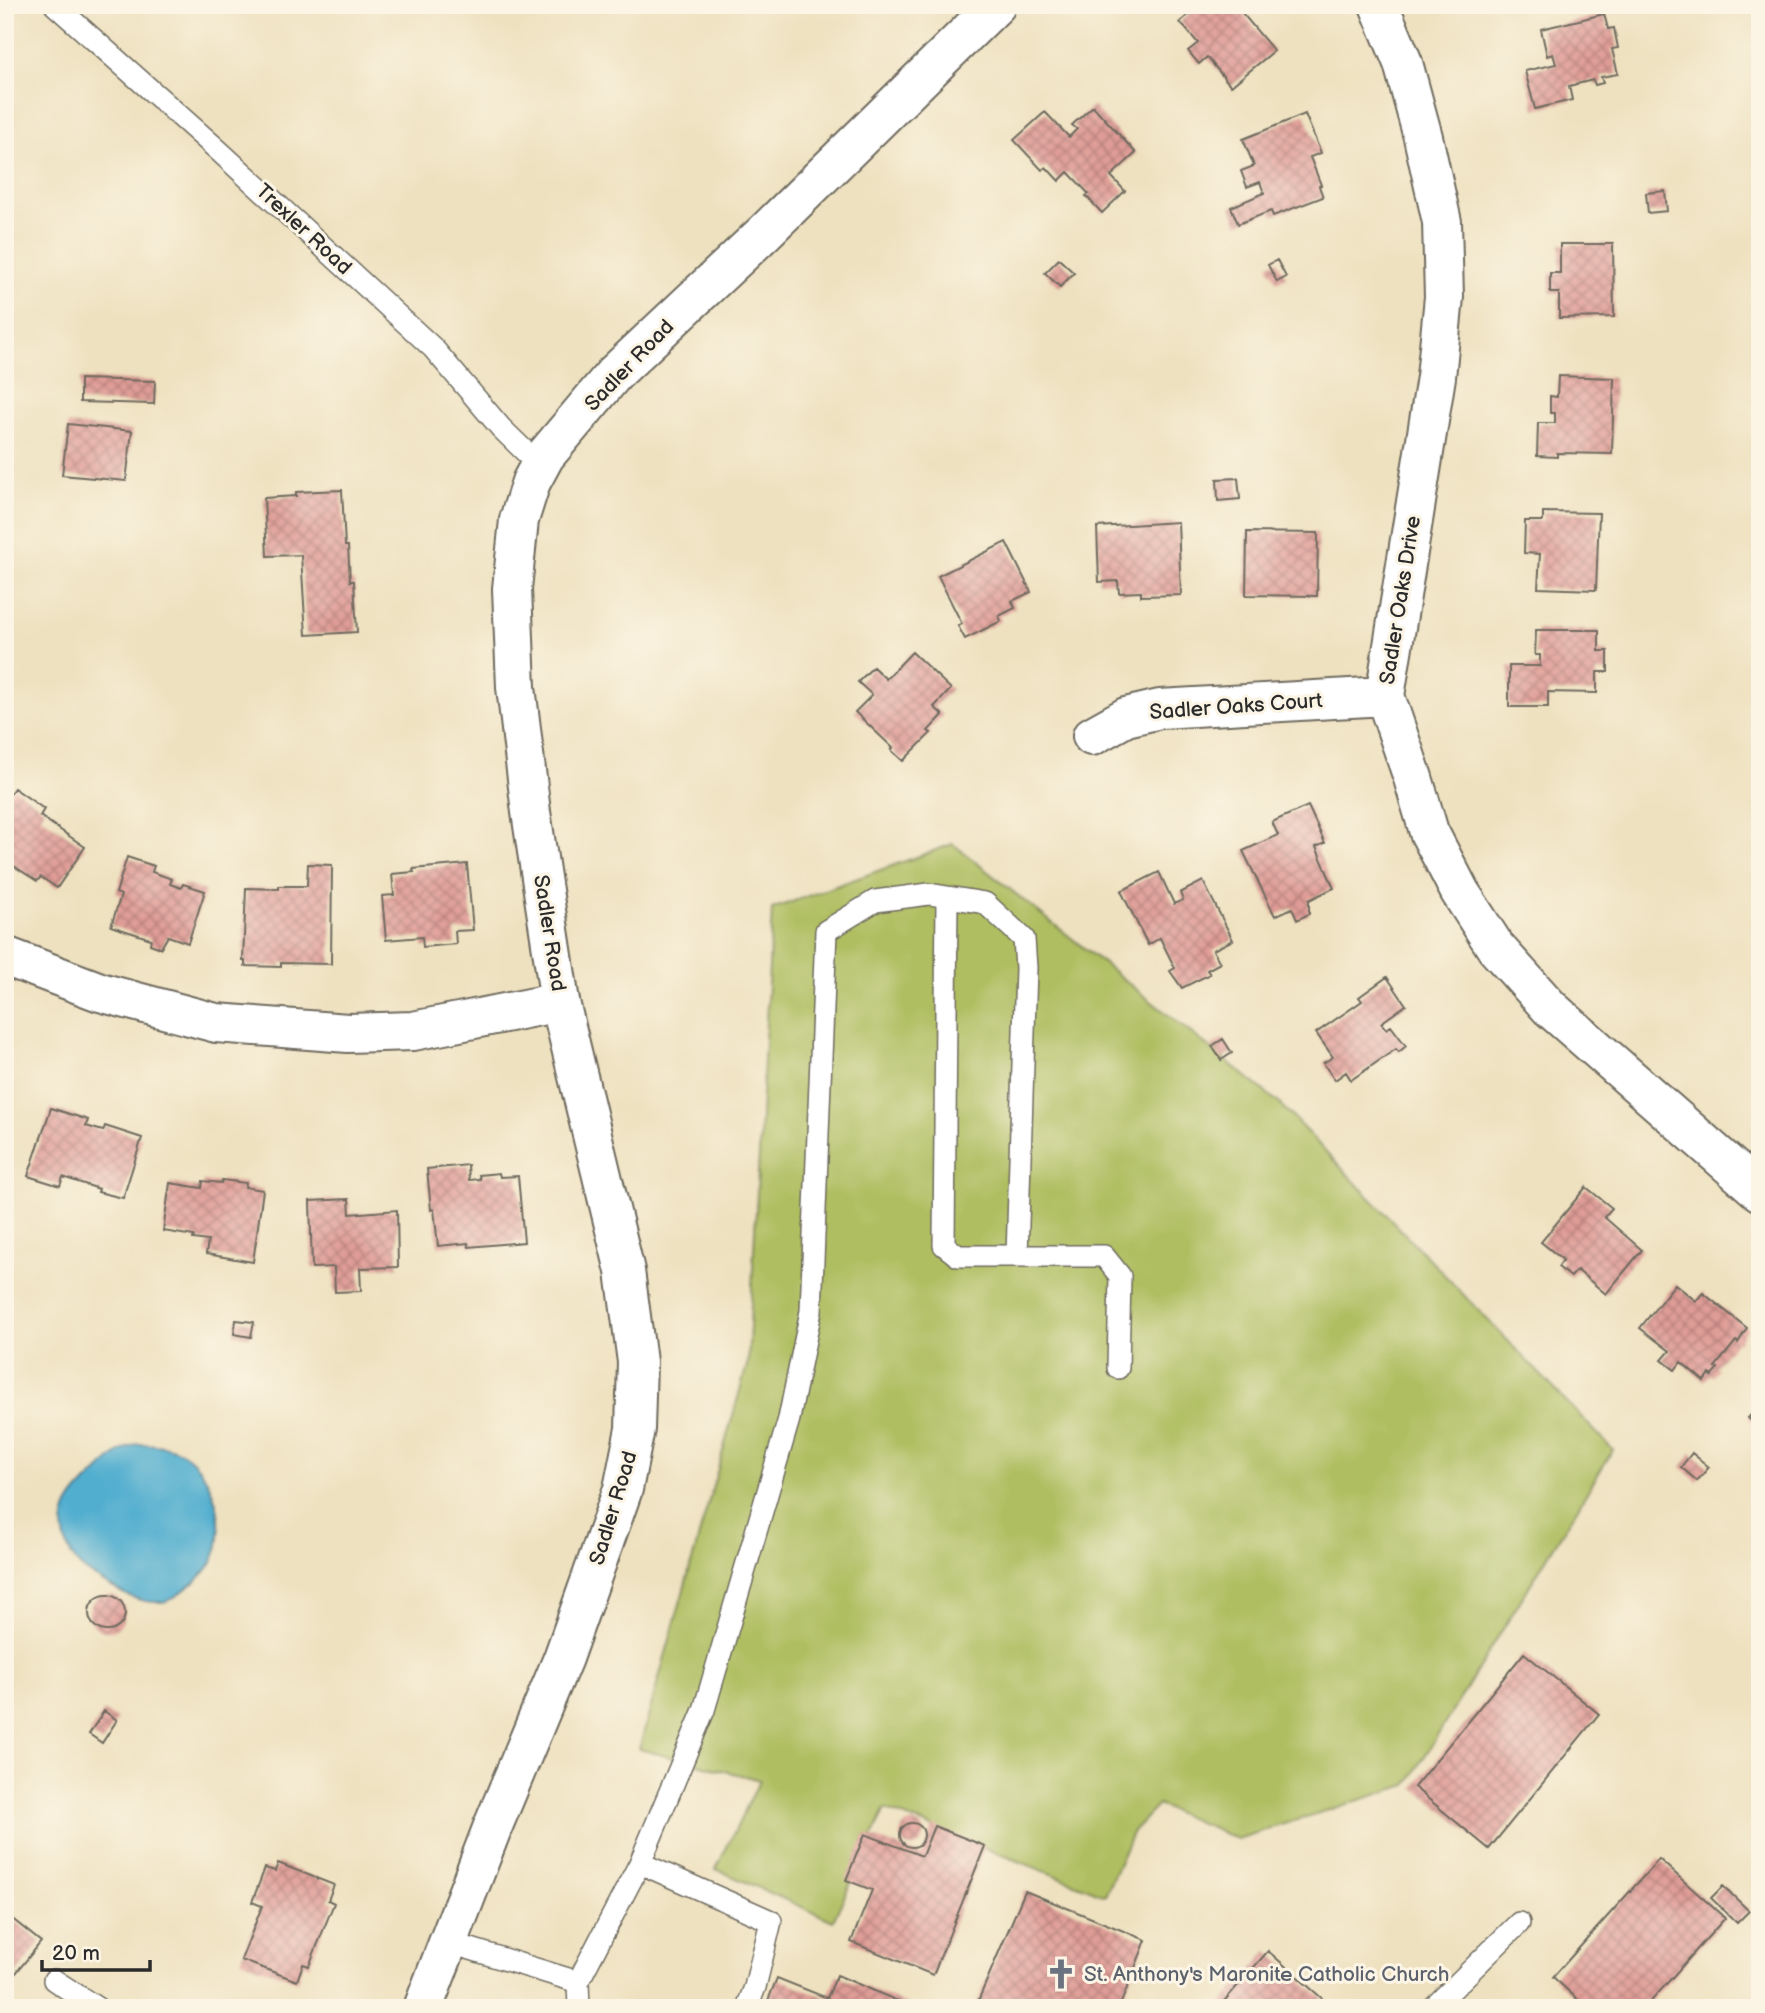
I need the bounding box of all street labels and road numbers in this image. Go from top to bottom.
street label: Trexler Road [251,179,357,280]
street label: Sadler Road [580,314,679,416]
street label: Sadler Oaks Drive [1375,514,1426,686]
street label: Sadler Oaks Court [1149,688,1324,725]
street label: Sadler Road [528,873,571,993]
street label: Sadler Road [584,1448,643,1568]

